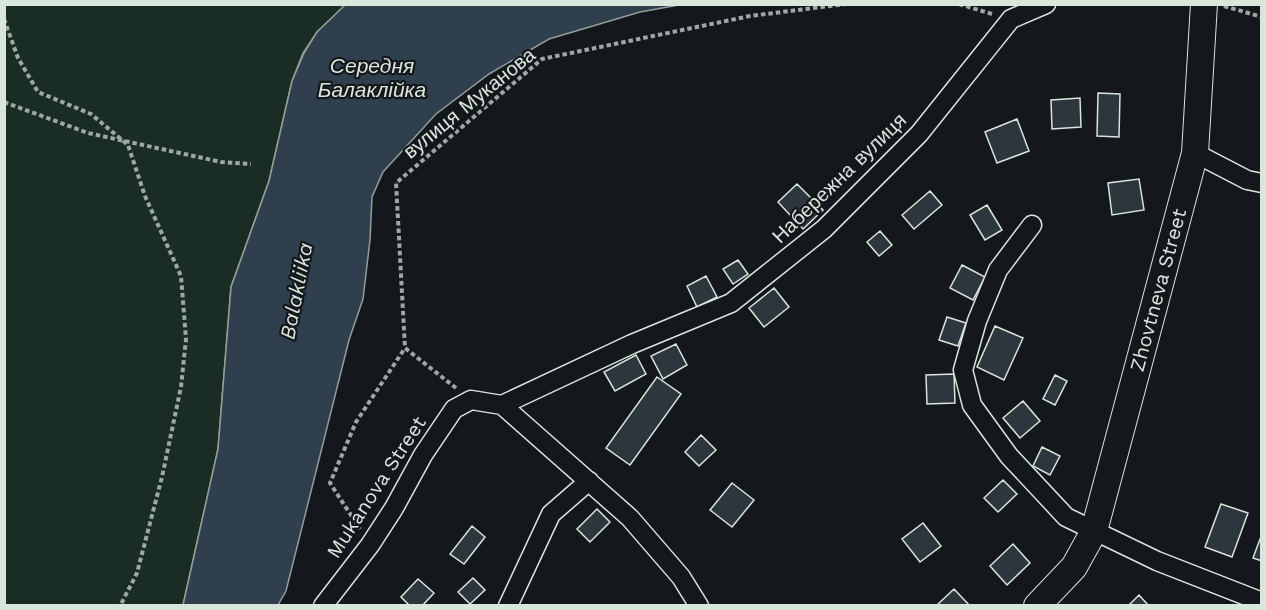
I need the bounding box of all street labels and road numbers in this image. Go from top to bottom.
street label: вулиця Муканова [398,42,540,163]
street label: Набережна вулиця [767,108,911,248]
street label: Zhovtneva Street [1125,205,1191,374]
street label: Mukanova Street [321,411,431,562]

